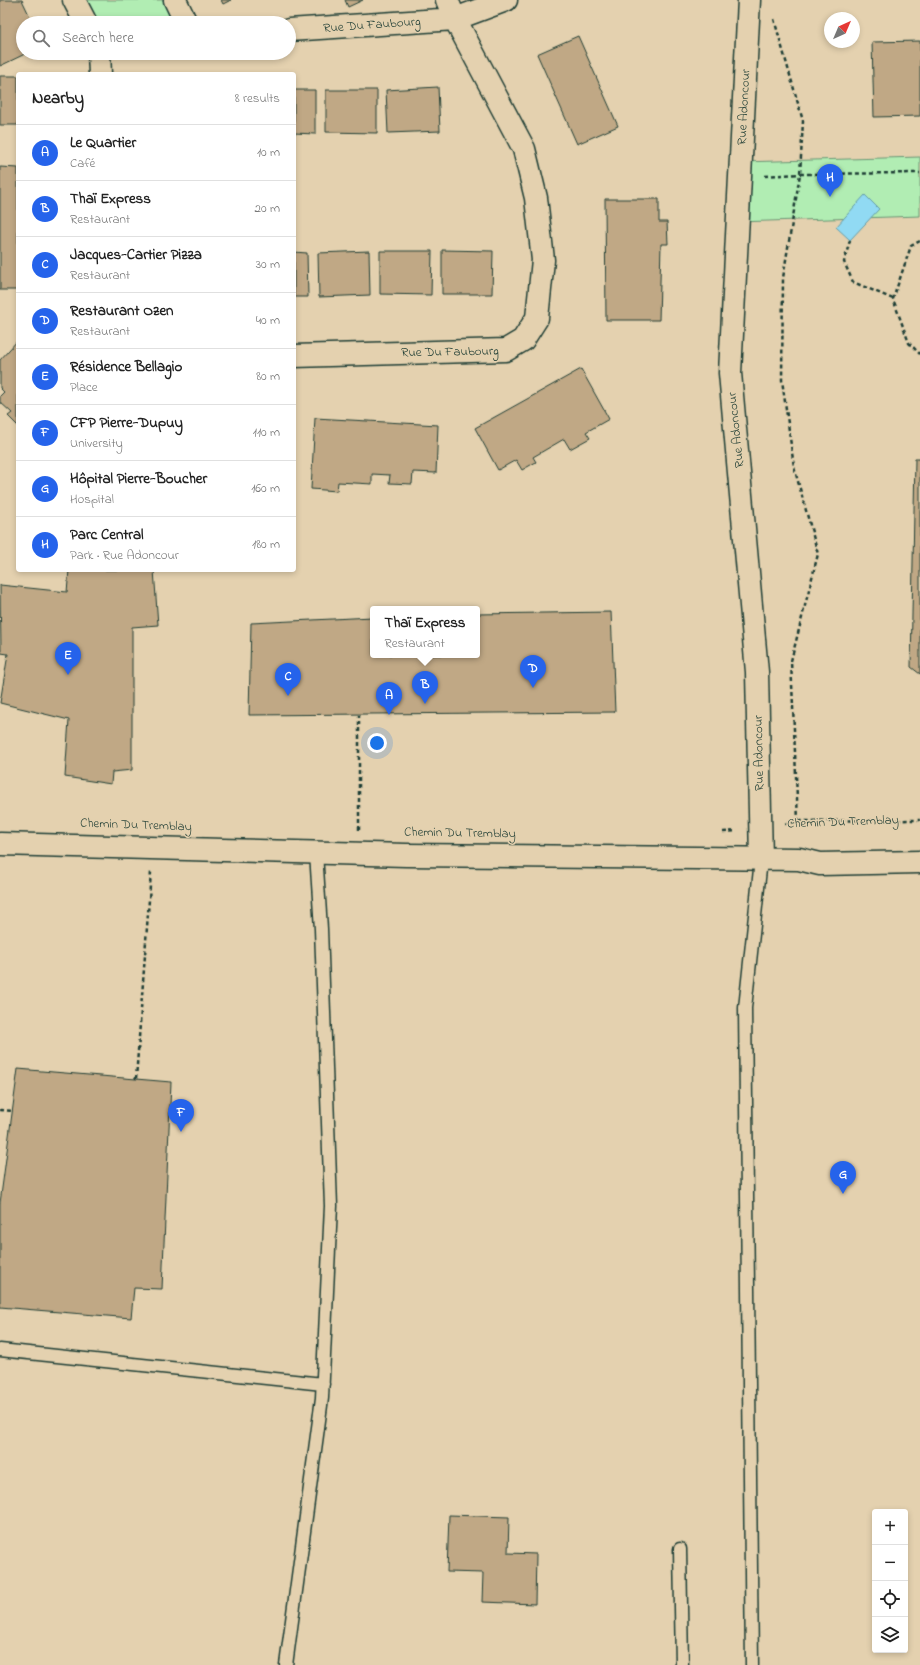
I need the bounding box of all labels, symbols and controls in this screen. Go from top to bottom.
street label: Rue Du Faubourg [323,12,422,39]
north arrow [824,12,860,48]
search box [16,16,296,60]
icon: search [30,27,52,49]
text: Search here [62,27,134,49]
street label: Rue Adoncour [733,68,756,145]
text: Nearby [32,86,84,111]
text: 8 results [235,89,280,108]
text: Le Quartier [70,132,136,154]
text: A [41,143,49,162]
text: 10 m [257,143,280,162]
text: Café [70,154,95,173]
pin: H [817,164,843,197]
text: Thaï Express [70,188,151,210]
text: B [41,199,49,218]
text: 20 m [255,199,280,218]
text: Restaurant [70,210,130,229]
text: Jacques-Cartier Pizza [70,244,202,266]
text: C [41,255,49,274]
text: 30 m [256,255,280,274]
text: Restaurant [70,266,130,285]
text: Restaurant Ozen [70,300,174,322]
text: D [40,311,50,330]
text: 40 m [256,311,280,330]
text: Restaurant [70,322,130,341]
street label: Rue Du Faubourg [401,342,499,363]
text: Résidence Bellagio [70,356,182,378]
text: E [41,367,49,386]
text: 80 m [256,367,280,386]
text: Place [70,378,98,397]
street label: Rue Adoncour [722,390,749,469]
text: CFP Pierre-Dupuy [70,412,183,434]
text: F [41,423,49,442]
text: 110 m [253,423,280,442]
text: University [70,434,123,453]
text: Hôpital Pierre-Boucher [70,468,207,490]
text: G [41,479,49,498]
text: 160 m [251,479,280,498]
text: Hospital [70,490,114,509]
text: Parc Central [70,524,144,546]
text: H [41,535,49,554]
text: 180 m [252,535,280,554]
text: Park · Rue Adoncour [70,546,179,565]
popup [370,606,480,658]
text: Thaï Express [385,612,465,634]
text: Restaurant [385,634,445,653]
pin: E [55,642,81,675]
pin: D [520,655,546,688]
pin: C [275,663,301,696]
pin: B [412,671,438,704]
pin: A [376,682,402,715]
street label: Rue Adoncour [749,714,769,791]
your location [367,733,387,753]
street label: Chemin Du Tremblay [787,811,899,834]
street label: Chemin Du Tremblay [80,814,192,837]
street label: Chemin Du Tremblay [404,823,516,844]
pin: F [168,1099,194,1132]
pin: G [830,1161,856,1194]
map controls [872,1509,908,1653]
button: + [872,1509,908,1545]
button: − [872,1545,908,1581]
button: locate [872,1581,908,1617]
button: layers [872,1617,908,1653]

